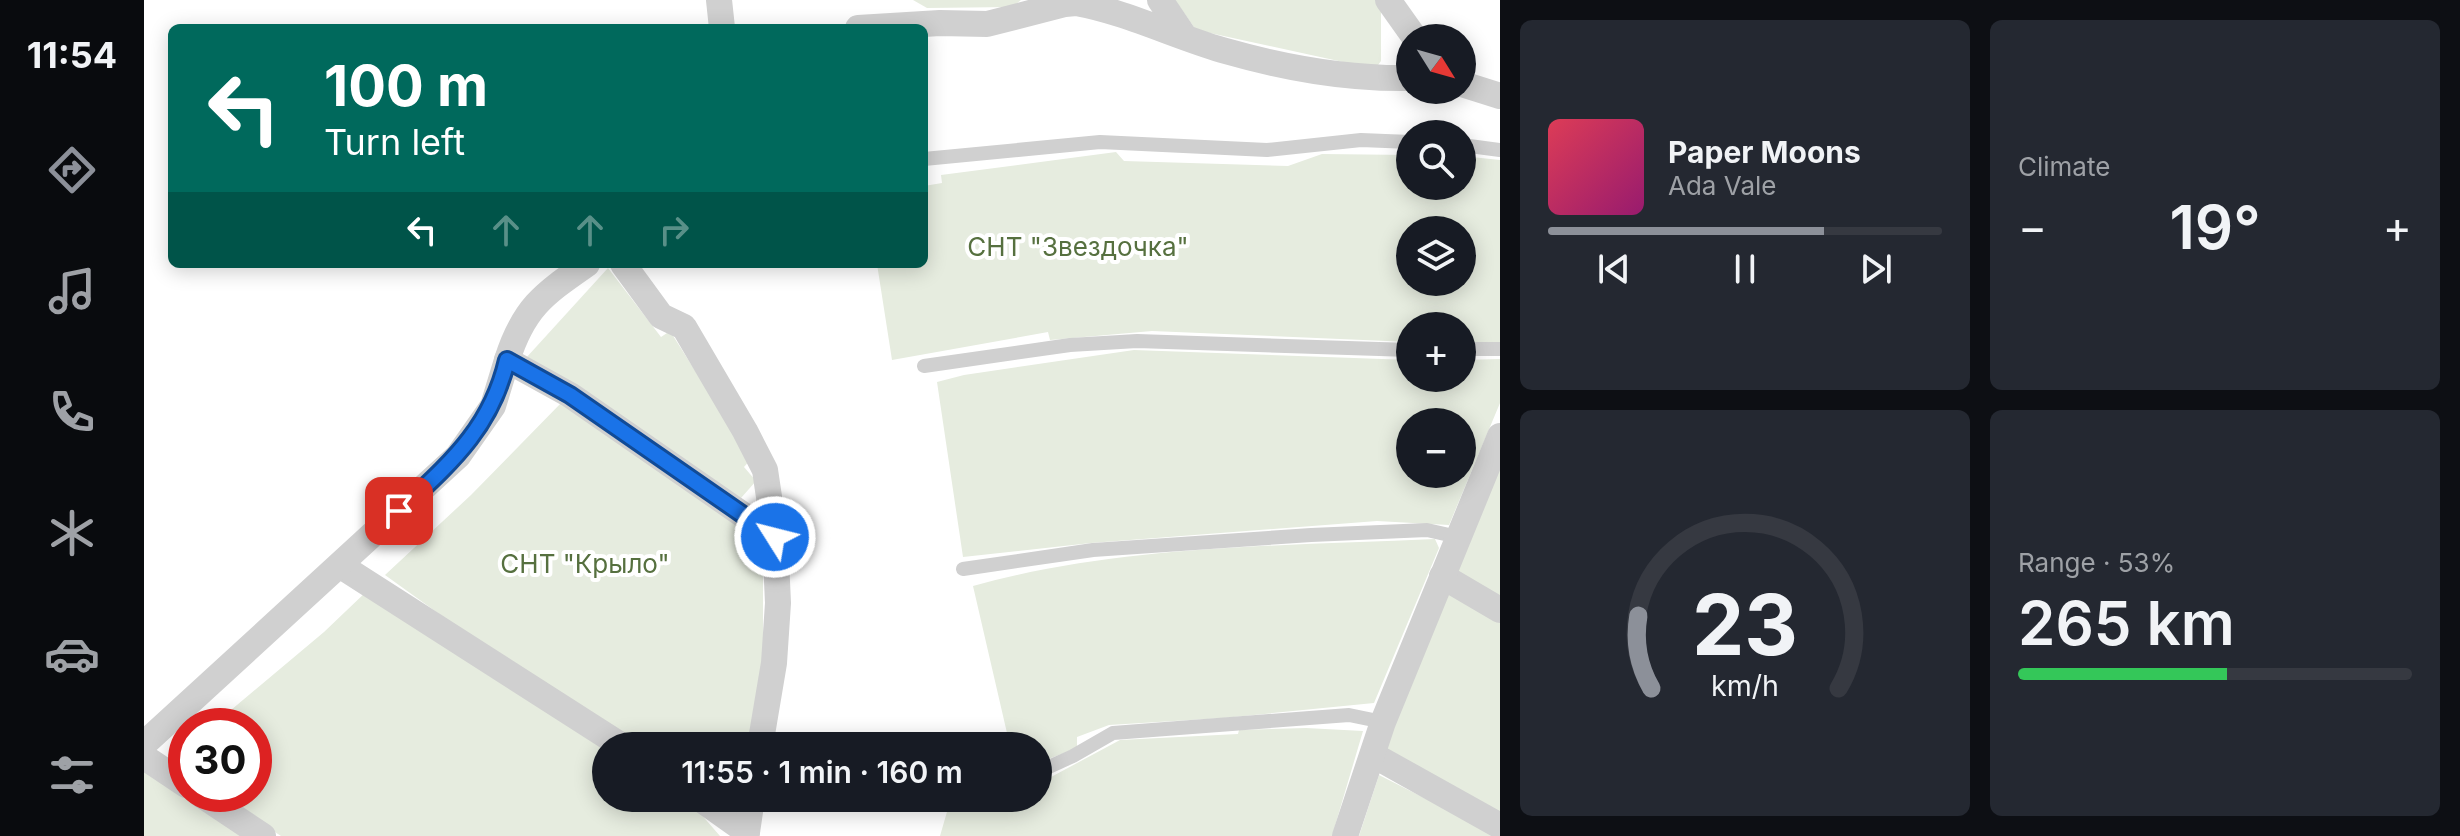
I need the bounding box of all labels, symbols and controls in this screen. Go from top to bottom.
north arrow [1396,24,1476,104]
map controls [1396,24,1476,488]
text: 11:54 [27,33,117,77]
text: 100 m [324,52,488,120]
icon: left [192,56,296,160]
text: Turn left [324,120,465,164]
button: search [1396,120,1476,200]
text: Paper Moons [1668,134,1861,170]
icon: directions [44,142,100,198]
text: Climate [2018,151,2110,182]
text: Ada Vale [1668,170,1776,201]
text: 19° [2169,191,2261,263]
text: − [2018,200,2047,254]
text: + [2383,200,2412,254]
icon: left [400,208,444,252]
icon: ahead [484,208,528,252]
icon: ahead [568,208,612,252]
icon: right [652,208,696,252]
button: layers [1396,216,1476,296]
park label: СНТ "Звездочка" [967,231,1189,262]
icon: previous [1592,247,1636,291]
icon: pause [1723,247,1767,291]
icon: next [1854,247,1898,291]
icon: music [44,263,100,319]
button: + [1396,312,1476,392]
icon: phone [44,384,100,440]
button: − [1396,408,1476,488]
pin [365,477,433,545]
icon: arrive [377,489,421,533]
position arrow [733,495,817,579]
icon: climate [44,505,100,561]
text: Range · 53% [2018,547,2175,578]
park label: СНТ "Крыло" [500,548,670,579]
text: 23 [1692,574,1798,675]
text: 265 km [2018,587,2235,659]
icon: car [44,626,100,682]
text: km/h [1711,668,1779,703]
speed limit sign: 30 [168,708,272,812]
icon: filters [44,747,100,803]
text: 11:55 · 1 min · 160 m [681,754,963,790]

